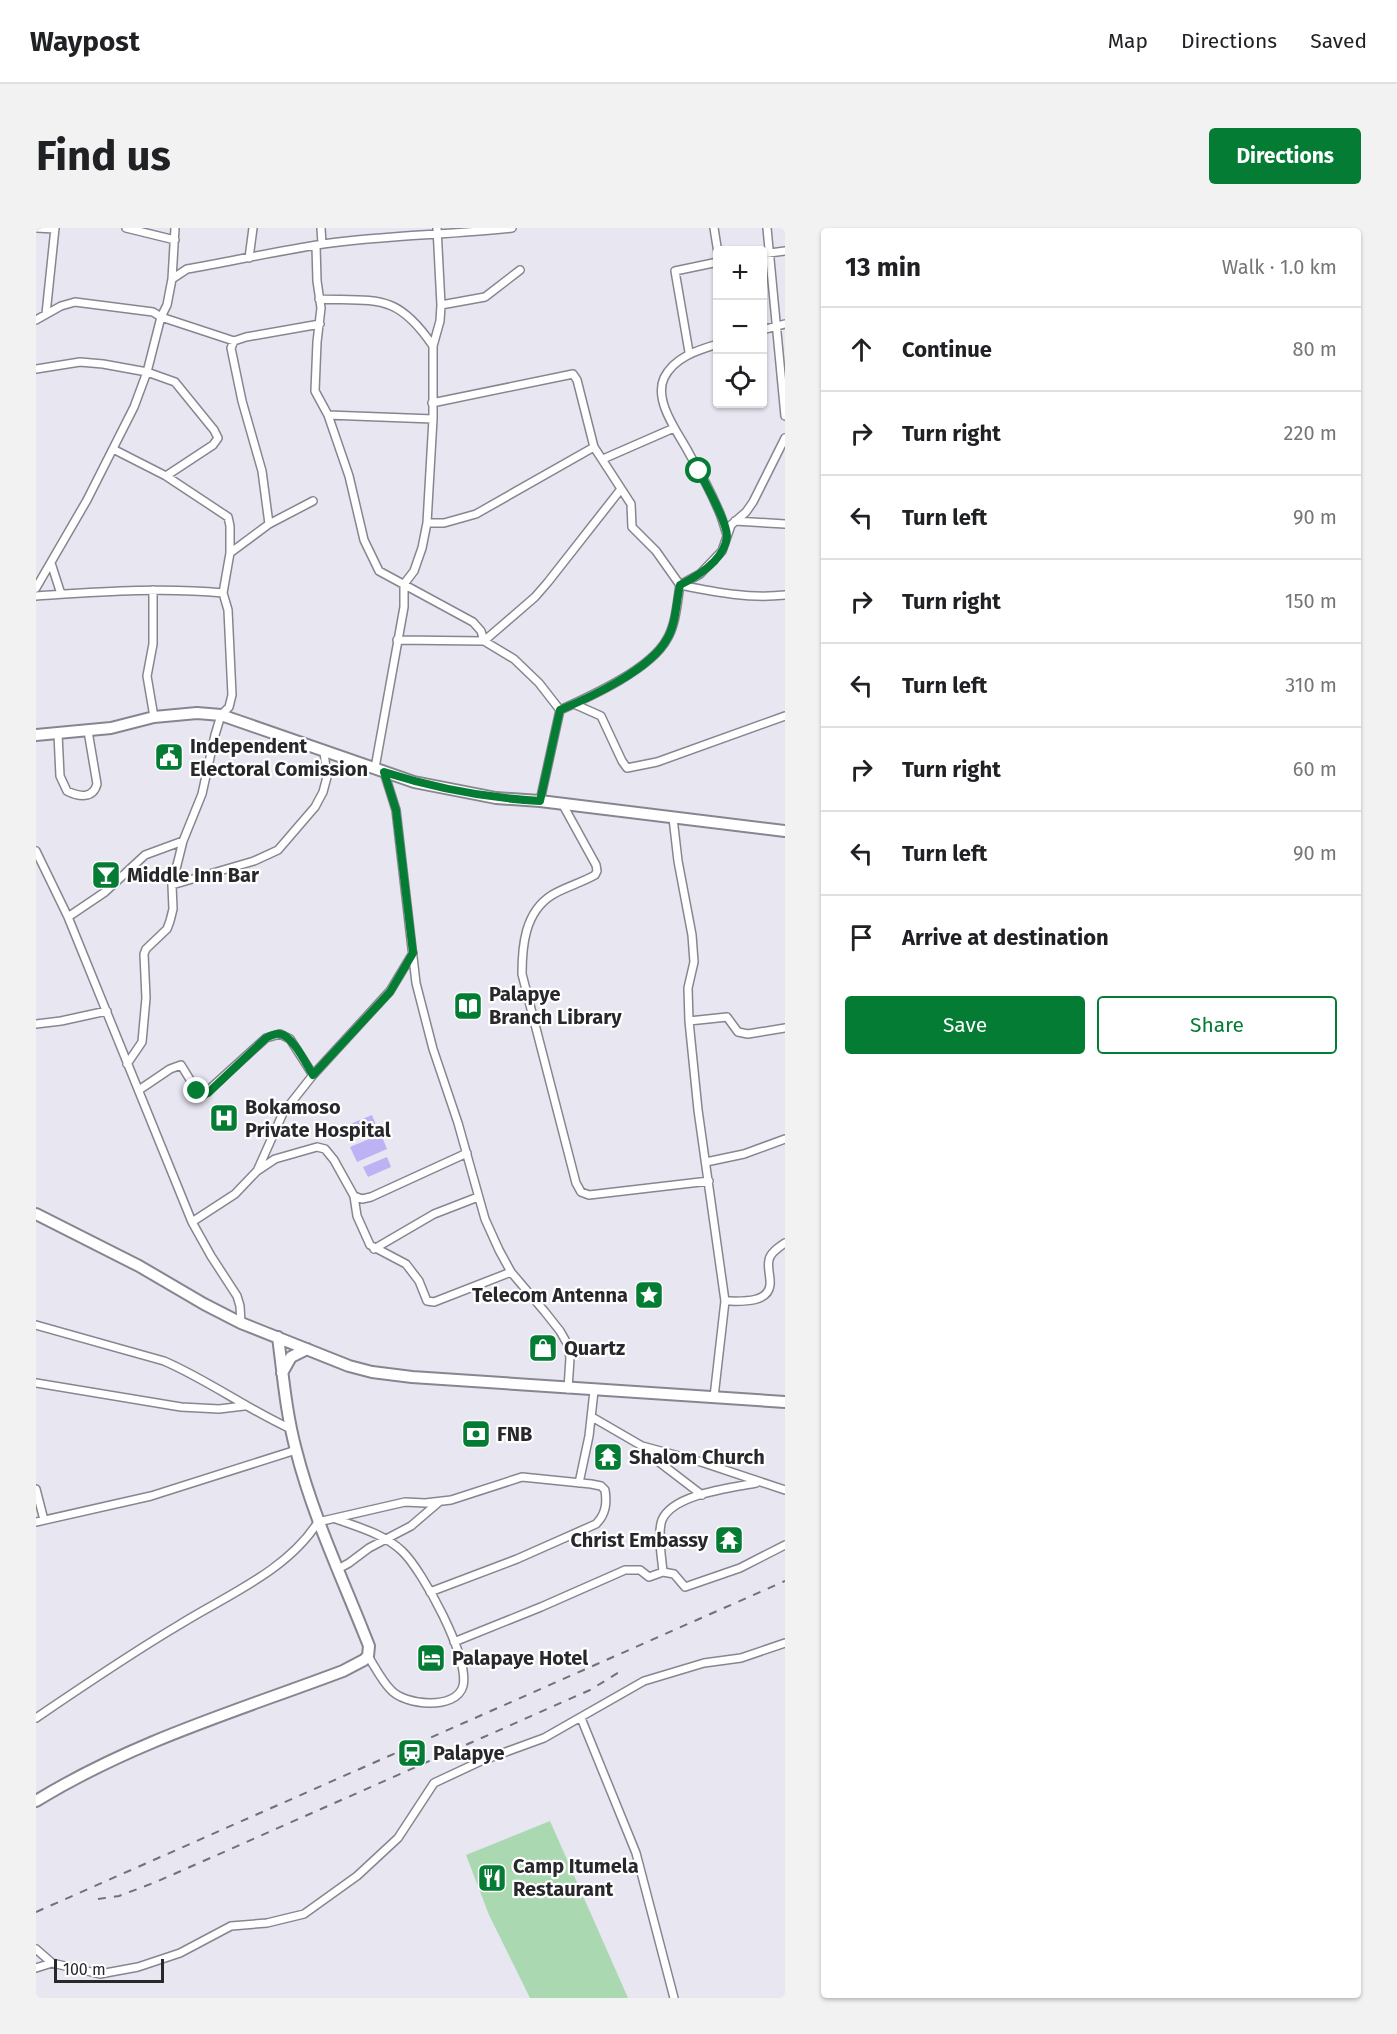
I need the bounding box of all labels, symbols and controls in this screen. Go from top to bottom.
text: Waypost [30,25,140,58]
text: Map [1108,28,1148,54]
text: Directions [1181,28,1277,54]
text: Saved [1310,28,1367,54]
button: Directions [1209,128,1361,184]
text: Find us [36,131,171,181]
map controls [713,246,767,408]
button: + [713,246,767,300]
text: 13 min [845,252,921,283]
text: Walk · 1.0 km [1222,255,1337,279]
button: − [713,300,767,354]
icon: ahead [845,333,878,366]
text: Continue [902,336,992,363]
text: 80 m [1292,337,1337,361]
button: locate [713,354,767,408]
icon: right [845,417,878,450]
text: Turn right [902,420,1001,447]
text: 220 m [1284,421,1337,445]
route start [685,457,711,483]
icon: left [845,501,878,534]
text: Turn left [902,504,987,531]
text: 90 m [1293,505,1337,529]
icon: right [845,585,878,618]
text: Turn right [902,588,1001,615]
text: 150 m [1285,589,1337,613]
icon: left [845,669,878,702]
text: Turn left [902,672,987,699]
text: 310 m [1285,673,1337,697]
place label: Independent Electoral Comission [190,734,368,781]
public building icon: Independent Electoral Comission [153,741,185,773]
icon: right [845,753,878,786]
text: Turn right [902,756,1001,783]
text: 60 m [1293,757,1337,781]
icon: left [845,837,878,870]
text: Turn left [902,840,987,867]
text: 90 m [1293,841,1337,865]
bar icon: Middle Inn Bar [90,859,122,891]
place label: Middle Inn Bar [127,863,260,887]
icon: arrive [845,921,878,954]
text: Arrive at destination [902,924,1109,951]
place label: Palapye Branch Library [489,982,622,1029]
library icon: Palapye Branch Library [452,990,484,1022]
button: Save [845,996,1085,1054]
button: Share [1097,996,1337,1054]
route end [183,1077,209,1103]
place label: Bokamoso Private Hospital [245,1095,391,1142]
hospital icon: Bokamoso Private Hospital [208,1102,240,1134]
place icon: Telecom Antenna [633,1279,665,1311]
place label: Telecom Antenna [472,1283,628,1307]
shop icon: Quartz [527,1332,559,1364]
place label: Quartz [564,1336,625,1360]
bank icon: FNB [460,1418,492,1450]
place label: FNB [497,1422,532,1446]
temple icon: Shalom Church [592,1441,624,1473]
place label: Shalom Church [629,1445,765,1469]
temple icon: Christ Embassy [713,1524,745,1556]
place label: Christ Embassy [571,1528,709,1552]
hotel icon: Palapaye Hotel [415,1642,447,1674]
place label: Palapaye Hotel [452,1646,588,1670]
station icon: Palapye [396,1737,428,1769]
place label: Palapye [433,1741,505,1765]
place label: Camp Itumela Restaurant [513,1854,639,1901]
restaurant icon: Camp Itumela Restaurant [476,1862,508,1894]
scale bar [54,1956,164,1984]
text: 100 m [63,1960,106,1979]

